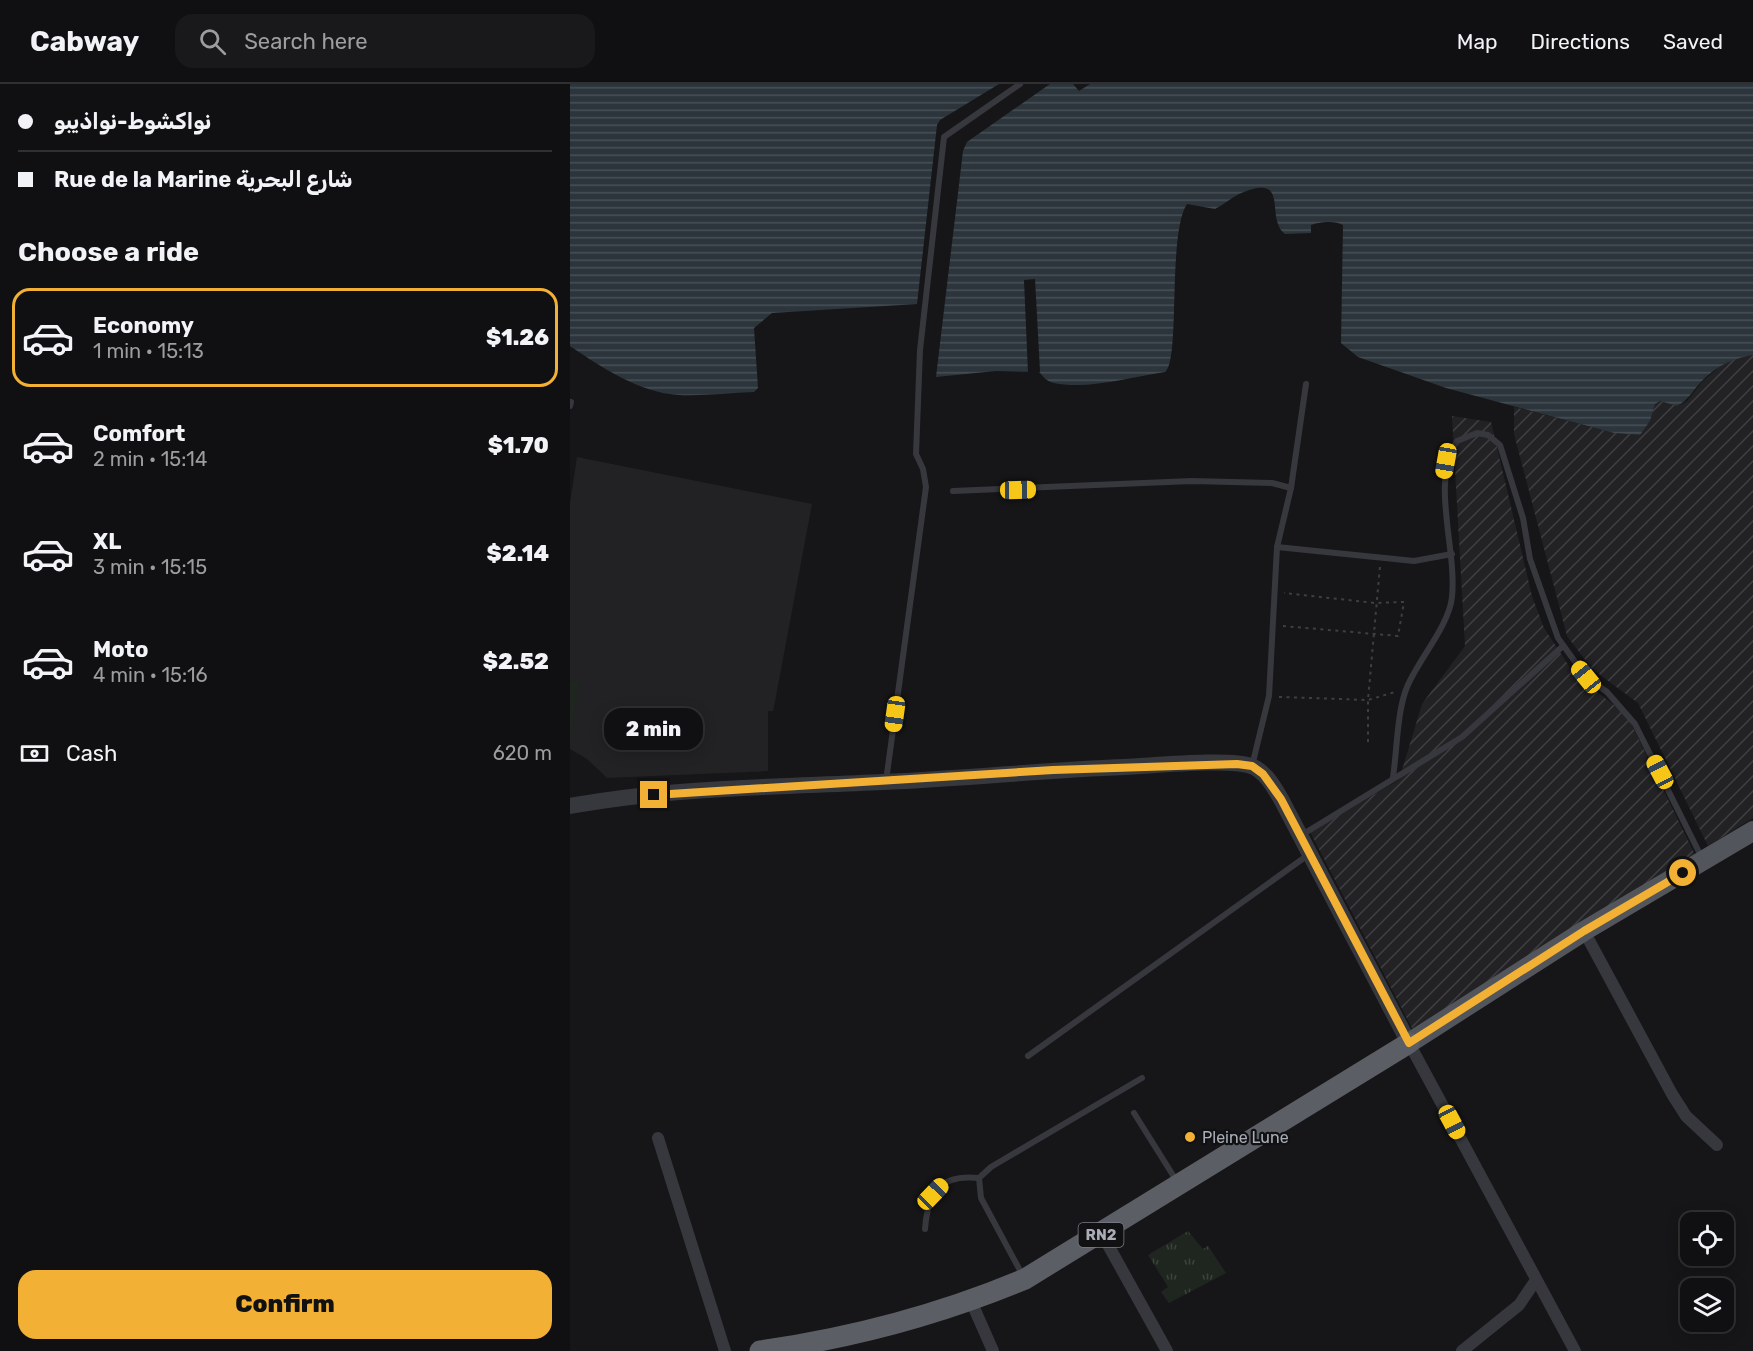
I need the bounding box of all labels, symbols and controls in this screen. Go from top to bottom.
search box [175,14,595,68]
text: Cabway [30,25,139,58]
icon: search [196,25,229,58]
text: Search here [244,28,368,55]
text: Map [1457,29,1498,54]
text: Directions [1531,29,1630,54]
text: Saved [1663,29,1723,54]
text: نواكشوط-نواذيبو [54,108,211,135]
text: Rue de la Marine شارع البحرية [54,166,353,193]
text: Choose a ride [18,236,199,268]
icon: car [21,311,75,365]
text: Economy [93,312,194,339]
text: $1.26 [486,324,549,351]
text: 1 min · 15:13 [93,339,204,363]
icon: car [21,419,75,473]
text: Comfort [93,420,185,447]
text: $1.70 [488,432,549,459]
car [1434,442,1458,480]
text: 2 min · 15:14 [93,447,207,471]
car [1000,481,1036,499]
icon: car [21,527,75,581]
text: XL [93,528,121,555]
text: $2.14 [487,540,549,567]
text: 3 min · 15:15 [93,555,207,579]
icon: car [21,635,75,689]
text: Moto [93,636,148,663]
text: $2.52 [483,648,549,675]
car [1568,657,1604,697]
text: 4 min · 15:16 [93,663,208,687]
car [884,695,906,733]
callout: 2 min [604,708,704,750]
text: 2 min [626,717,681,741]
icon: cash [18,737,51,770]
text: Cash [66,740,117,767]
text: 620 m [493,741,552,765]
car [1644,752,1676,792]
route end [640,781,667,808]
route start [1669,859,1696,886]
car [1436,1102,1468,1142]
place label: Pleine Lune [1202,1128,1289,1147]
marker: Pleine Lune [1183,1130,1197,1144]
car [914,1175,952,1213]
map controls [1680,1212,1734,1332]
button: locate [1680,1212,1734,1266]
road number: RN2 [1078,1223,1124,1247]
button: Confirm [18,1270,552,1339]
button: layers [1680,1278,1734,1332]

